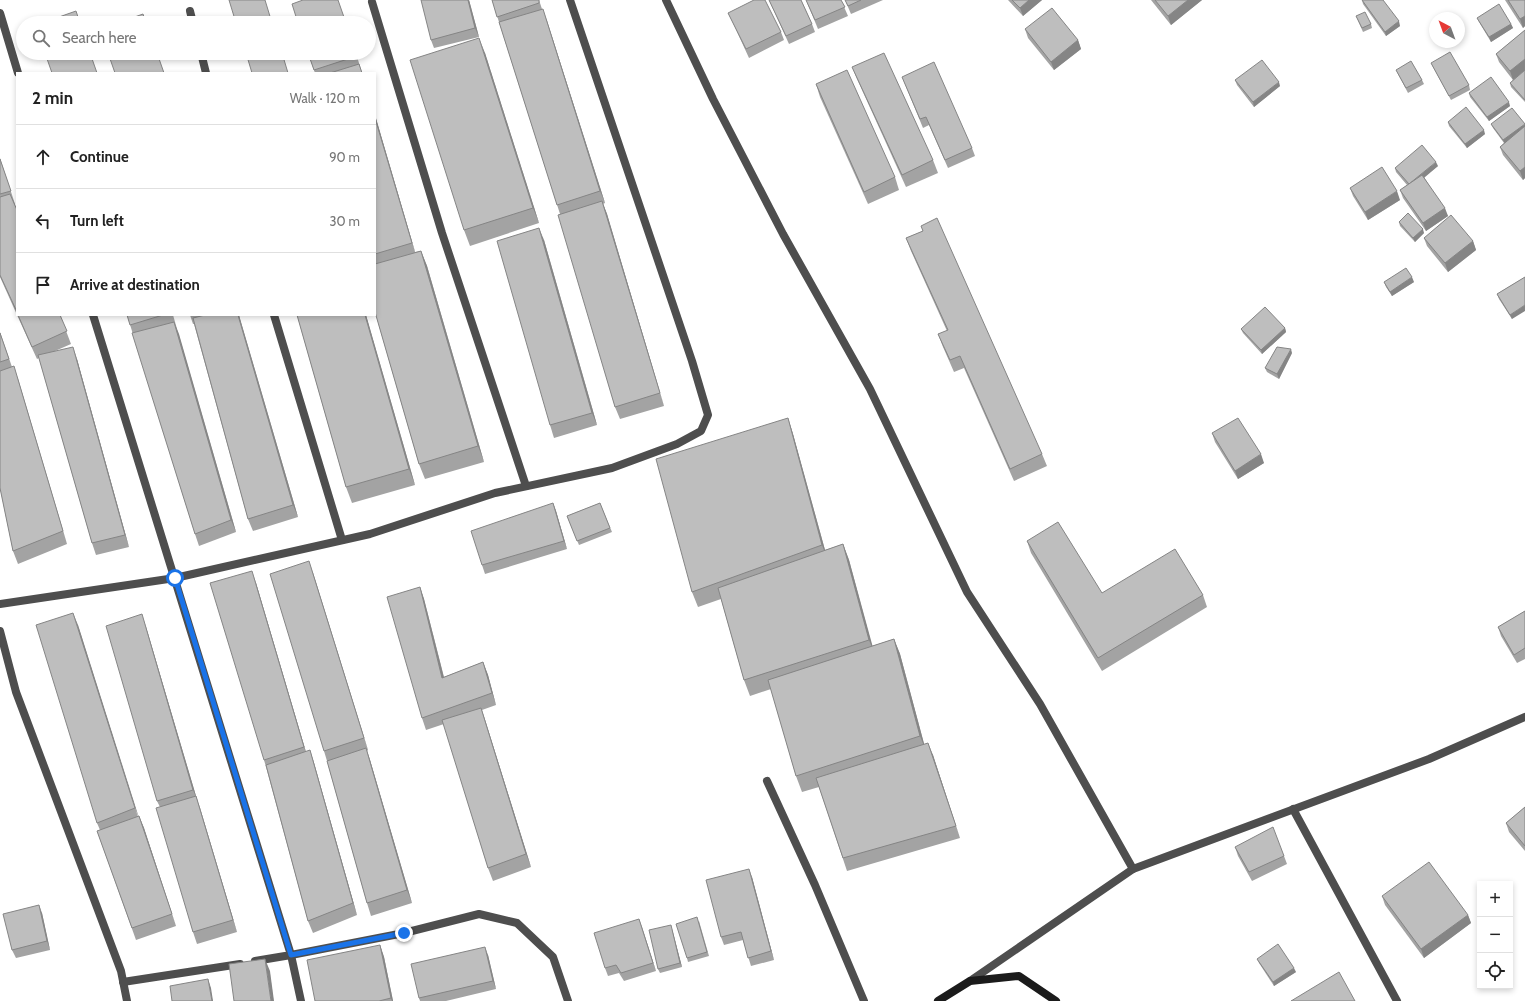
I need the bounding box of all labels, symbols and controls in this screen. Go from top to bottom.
north arrow [1429,12,1465,48]
search box [16,16,376,60]
icon: search [30,27,52,49]
text: Search here [62,29,137,47]
text: 2 min [32,88,73,108]
text: Walk · 120 m [290,90,360,106]
icon: ahead [32,146,54,168]
text: Continue [70,148,129,166]
text: 90 m [329,149,360,165]
icon: left [32,210,54,232]
text: Turn left [70,212,124,230]
text: 30 m [330,213,360,229]
icon: arrive [32,274,54,296]
text: Arrive at destination [70,276,200,294]
route start [166,569,184,587]
map controls [1477,881,1513,989]
button: + [1477,881,1513,917]
button: − [1477,917,1513,953]
route end [395,924,413,942]
button: locate [1477,953,1513,989]

